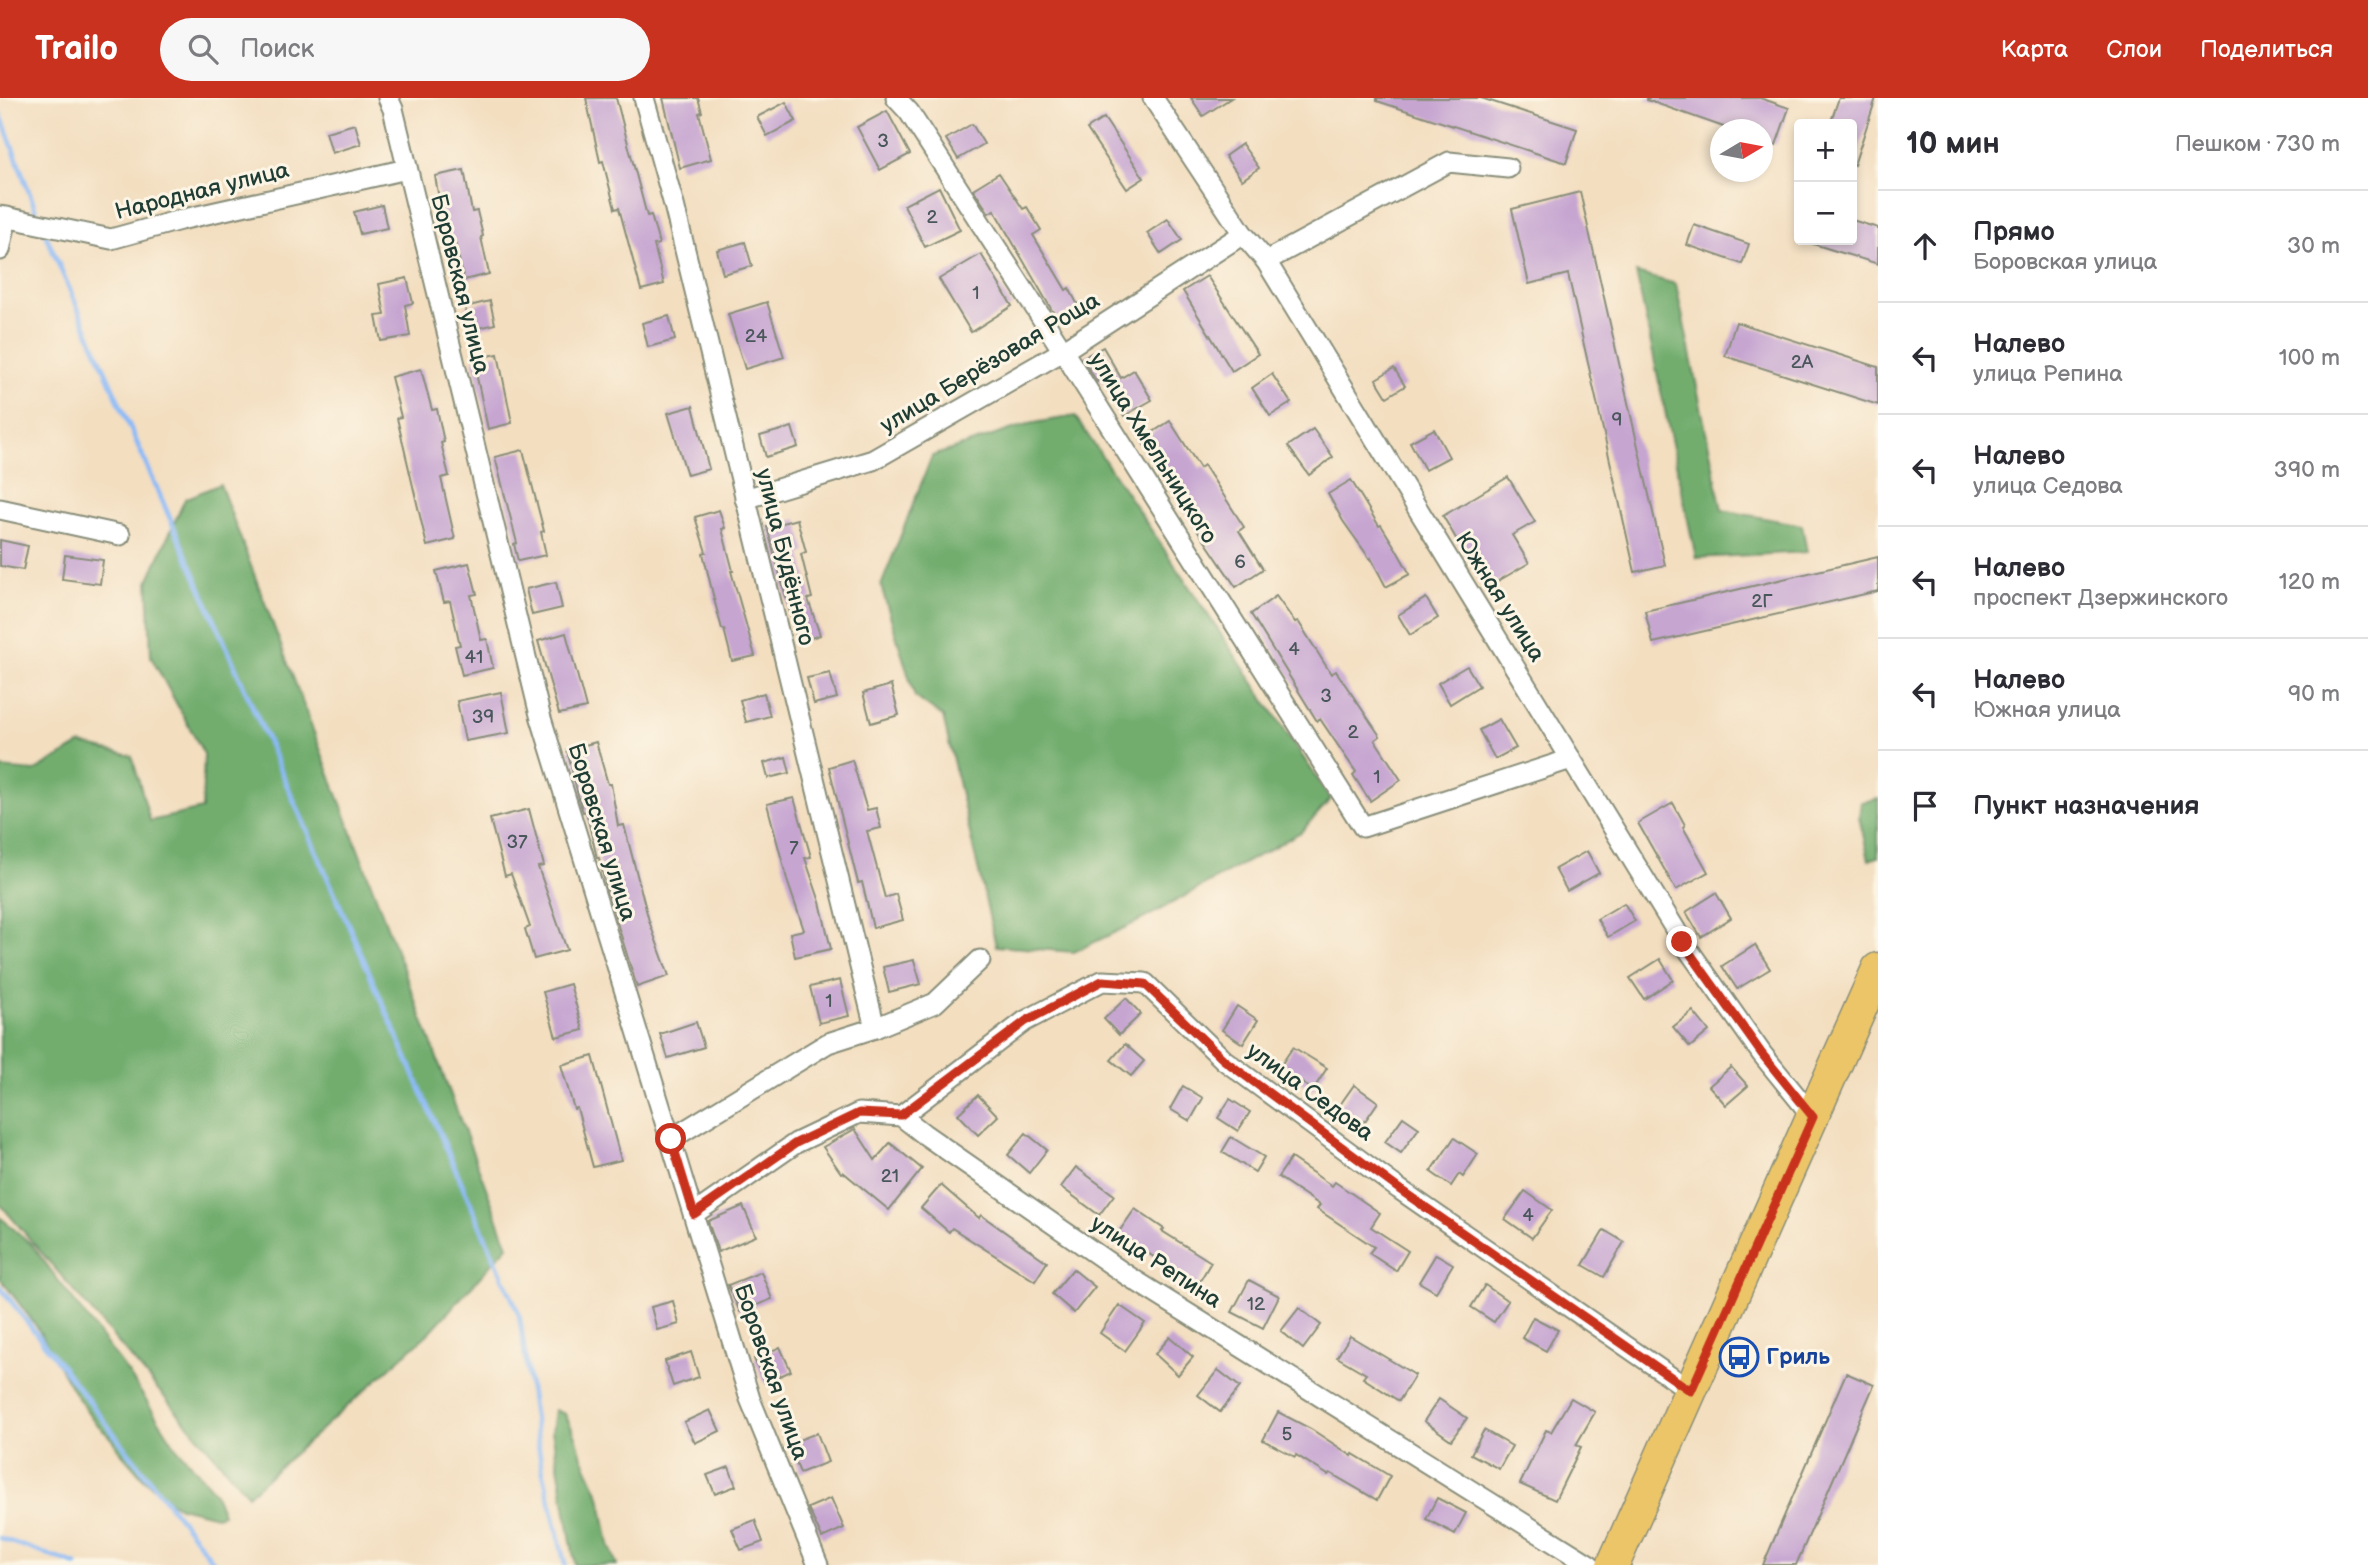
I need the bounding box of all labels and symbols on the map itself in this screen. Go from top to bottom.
north arrow [1710,119,1773,182]
house number: 3 [877,130,889,153]
street label: Народная улица [112,156,292,226]
street label: Боровская улица [424,191,496,377]
house number: 2 [926,206,938,229]
house number: 1 [972,282,980,305]
street label: улица Берёзовая Роща [875,286,1105,440]
house number: 24 [745,325,768,348]
street label: улица Хмельницкого [1083,347,1223,549]
house number: 2А [1791,351,1814,374]
house number: 9 [1612,409,1622,432]
street label: улица Будённого [749,466,821,648]
street label: Южная улица [1449,527,1551,667]
house number: 6 [1234,551,1246,574]
house number: 2Г [1751,590,1773,613]
house number: 4 [1288,638,1300,661]
house number: 41 [465,646,483,669]
house number: 3 [1320,685,1332,708]
house number: 39 [472,706,494,729]
house number: 2 [1347,721,1359,744]
street label: Боровская улица [562,740,642,925]
house number: 1 [1373,766,1381,789]
house number: 37 [506,831,528,854]
house number: 7 [789,837,799,860]
route end [1666,926,1697,957]
house number: 1 [825,990,833,1013]
street label: улица Седова [1241,1037,1379,1148]
route start [655,1123,686,1154]
house number: 21 [881,1165,899,1188]
house number: 4 [1522,1204,1534,1227]
street label: улица Репина [1085,1209,1227,1315]
street label: Боровская улица [728,1280,814,1464]
house number: 12 [1247,1293,1266,1316]
bus stop icon: Гриль [1718,1336,1760,1378]
place label: Гриль [1766,1343,1830,1371]
house number: 5 [1282,1423,1293,1446]

